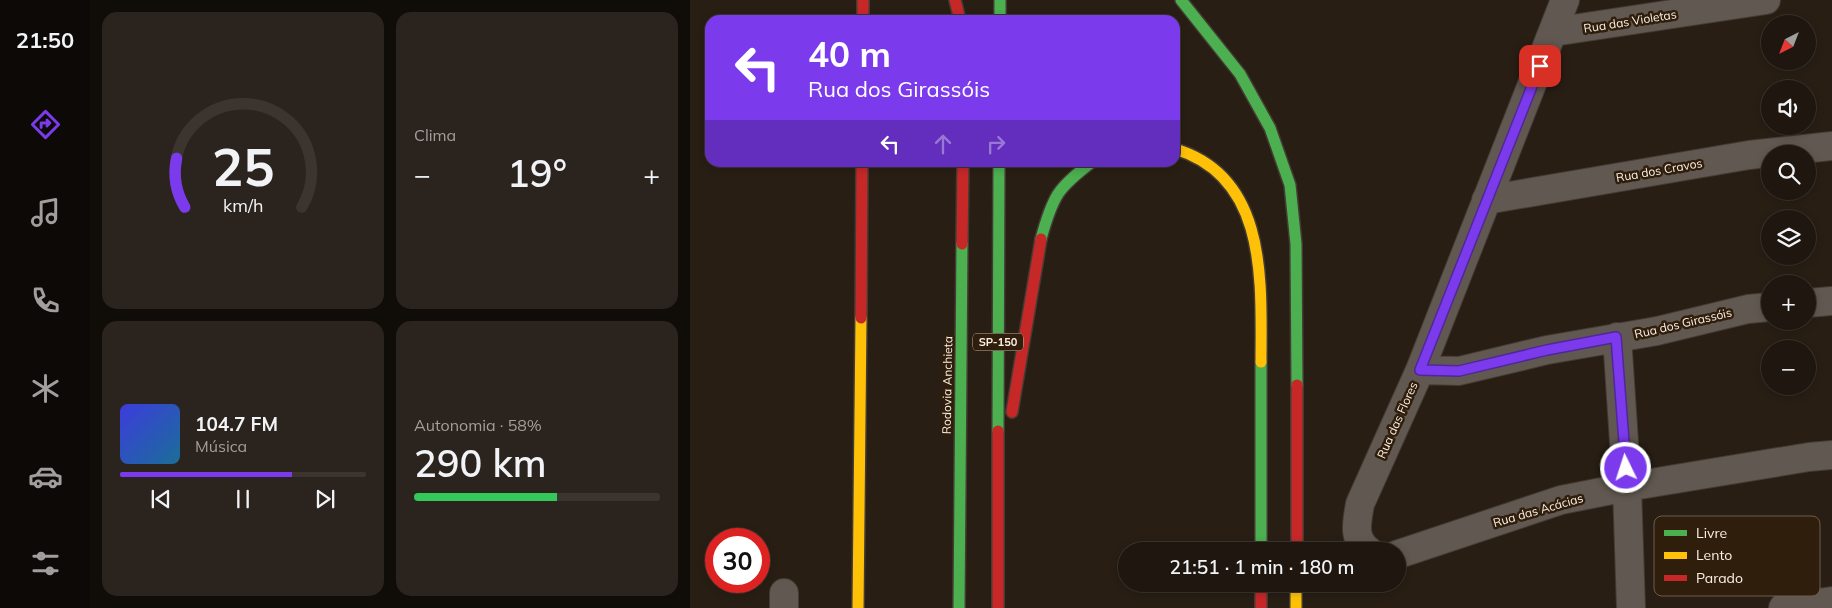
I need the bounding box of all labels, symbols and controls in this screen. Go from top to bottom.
street label: Rua das Violetas [1582,6,1678,36]
north arrow [1761,15,1816,70]
map controls [1761,15,1816,395]
text: 21:50 [16,26,74,54]
text: 40 m [808,32,891,76]
icon: left [725,35,790,100]
pin [1519,45,1561,87]
icon: arrive [1526,52,1554,80]
text: Rua dos Girassóis [808,75,990,103]
button: sound [1761,80,1816,135]
icon: directions [28,107,63,142]
text: Clima [414,125,456,145]
icon: left [876,130,904,158]
icon: ahead [929,130,957,158]
icon: right [982,130,1010,158]
text: 25 [212,134,274,199]
button: search [1761,145,1816,200]
text: 19° [507,149,567,197]
street label: Rua dos Cravos [1615,155,1703,185]
text: − [414,157,431,192]
text: + [643,157,660,192]
text: km/h [223,194,263,216]
icon: music [28,195,63,230]
button: layers [1761,210,1816,265]
button: + [1761,275,1816,330]
icon: phone [28,283,63,318]
street label: Rua dos Girassóis [1633,305,1733,341]
road number: SP-150 [973,334,1023,351]
street label: Rodovia Anchieta [939,336,955,434]
button: − [1761,340,1816,395]
icon: climate [28,371,63,406]
street label: Rua das Flores [1373,379,1421,461]
text: 104.7 FM [195,412,278,436]
text: Autonomia · 58% [414,415,542,435]
text: Música [195,436,247,456]
text: 290 km [414,439,547,487]
position arrow [1599,441,1651,493]
icon: car [28,459,63,494]
icon: previous [147,485,175,513]
icon: pause [229,485,257,513]
icon: next [311,485,339,513]
street label: Rua das Acácias [1491,490,1585,530]
legend [1654,516,1820,596]
text: Livre [1696,524,1727,542]
speed limit sign: 30 [705,528,770,593]
icon: filters [28,546,63,581]
text: Lento [1696,546,1732,564]
text: 21:51 · 1 min · 180 m [1169,555,1355,579]
text: Parado [1696,569,1743,587]

